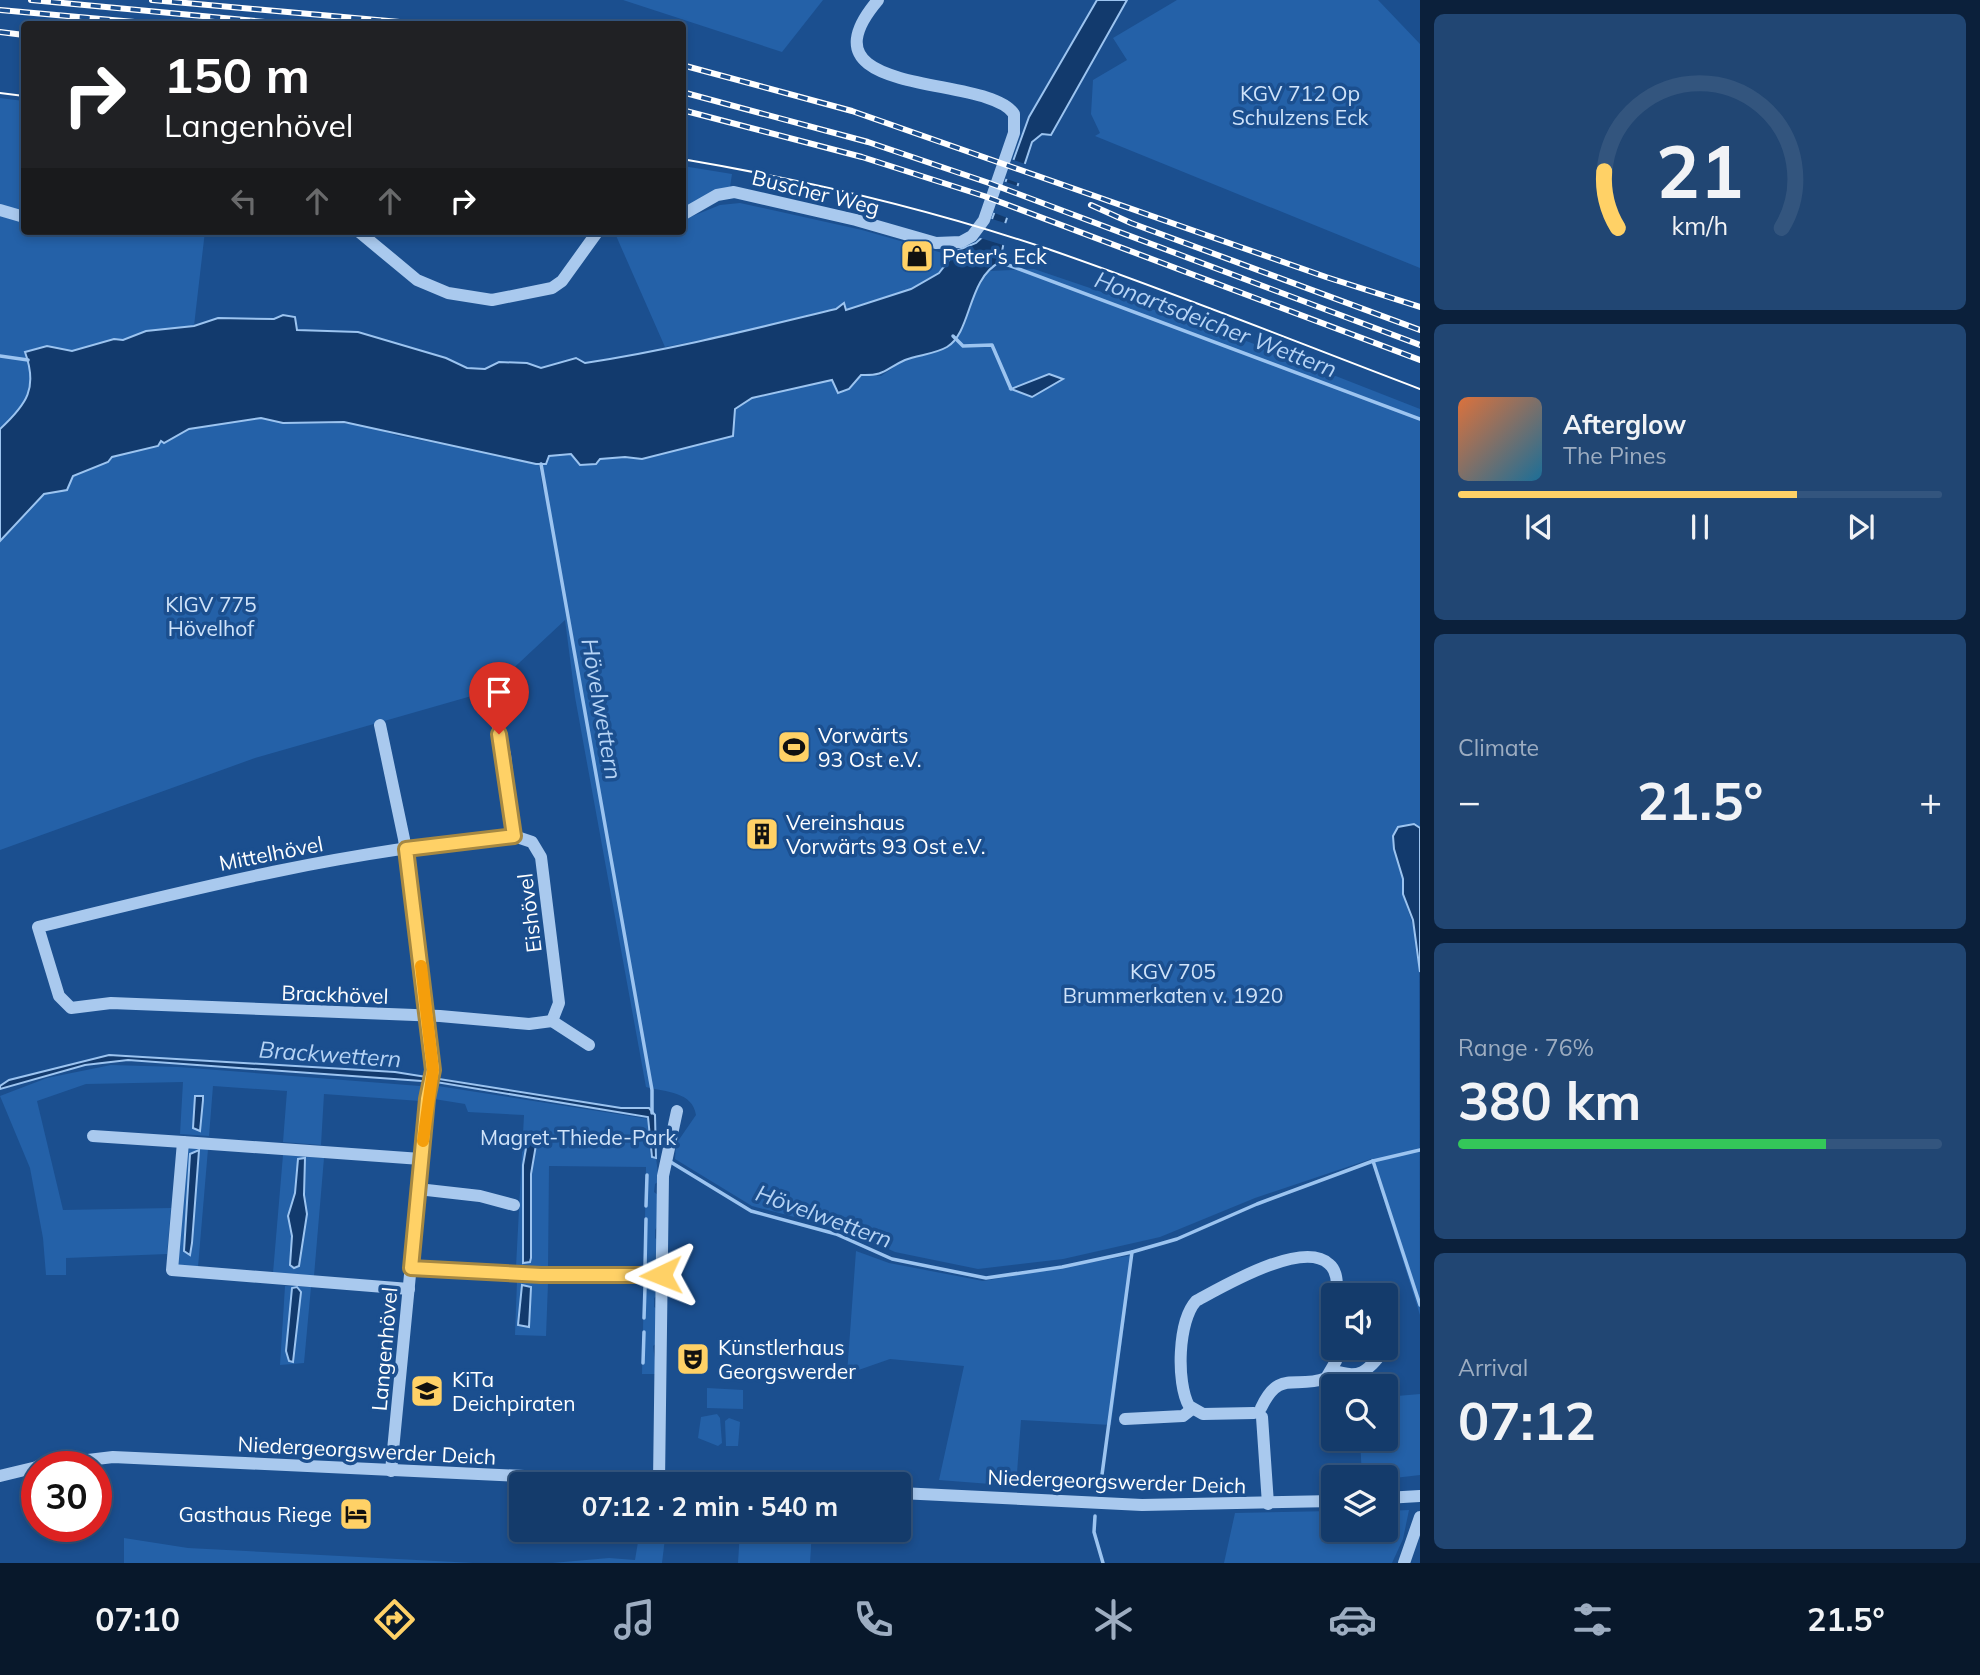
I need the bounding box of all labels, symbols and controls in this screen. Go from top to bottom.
text: 150 m [164,44,310,105]
icon: right [49,49,140,140]
park label: KGV 712 Op Schulzens Eck [1232,80,1369,130]
text: Langenhövel [164,105,353,145]
text: 21 [1656,125,1744,216]
street label: Buscher Weg [750,164,882,220]
icon: left [225,182,263,220]
icon: ahead [298,182,336,220]
icon: ahead [371,182,409,220]
icon: right [444,182,482,220]
text: km/h [1672,210,1728,241]
shop icon: Peter's Eck [898,237,936,275]
place label: Peter's Eck [942,243,1047,269]
water label: Honartsdeicher Wettern [1091,264,1341,384]
text: Afterglow [1563,408,1686,441]
text: The Pines [1563,441,1667,470]
icon: previous [1520,508,1558,546]
icon: pause [1681,508,1719,546]
icon: next [1842,508,1880,546]
park label: KlGV 775 Hövelhof [165,591,257,641]
water label: Hövelwettern [575,636,629,782]
pin [469,662,529,734]
icon: arrive [480,673,518,711]
place label: Vorwärts 93 Ost e.V. [818,722,922,772]
sports icon: Vorwärts 93 Ost e.V. [775,728,813,766]
text: Climate [1458,733,1539,762]
text: 21.5° [1637,768,1763,833]
text: − [1458,777,1481,825]
text: + [1919,777,1942,825]
place label: Vereinshaus Vorwärts 93 Ost e.V. [786,809,985,859]
building icon: Vereinshaus Vorwärts 93 Ost e.V. [743,815,781,853]
street label: Mittelhövel [217,830,325,876]
street label: Eishövel [511,872,547,954]
park label: KGV 705 Brummerkaten v. 1920 [1063,958,1283,1008]
street label: Brackhövel [281,979,389,1009]
text: Range · 76% [1458,1033,1594,1062]
water label: Brackwettern [258,1035,402,1073]
text: 380 km [1458,1068,1641,1133]
park label: Magret-Thiede-Park [480,1124,676,1150]
water label: Hövelwettern [752,1178,896,1254]
position arrow [624,1238,698,1312]
map controls [1321,1283,1398,1542]
button: sound [1321,1283,1398,1360]
street label: Langenhövel [366,1286,402,1412]
place label: Künstlerhaus Georgswerder [718,1334,856,1384]
theatre icon: Künstlerhaus Georgswerder [674,1340,712,1378]
text: Arrival [1458,1353,1528,1382]
place label: KiTa Deichpiraten [452,1366,576,1416]
school or university icon: KiTa Deichpiraten [408,1372,446,1410]
button: search [1321,1374,1398,1451]
text: 07:12 [1458,1388,1596,1453]
street label: Niedergeorgswerder Deich [237,1430,497,1470]
speed limit sign: 30 [21,1451,112,1542]
street label: Niedergeorgswerder Deich [987,1463,1247,1499]
button: layers [1321,1465,1398,1542]
text: 07:12 · 2 min · 540 m [582,1490,838,1523]
hotel icon: Gasthaus Riege [337,1495,375,1533]
place label: Gasthaus Riege [178,1501,332,1527]
icon: directions [370,1595,419,1644]
icon: music [610,1595,659,1644]
icon: phone [849,1595,898,1644]
icon: climate [1089,1595,1138,1644]
icon: car [1328,1595,1377,1644]
icon: filters [1568,1595,1617,1644]
text: 07:10 [95,1599,180,1639]
text: 21.5° [1807,1599,1885,1639]

